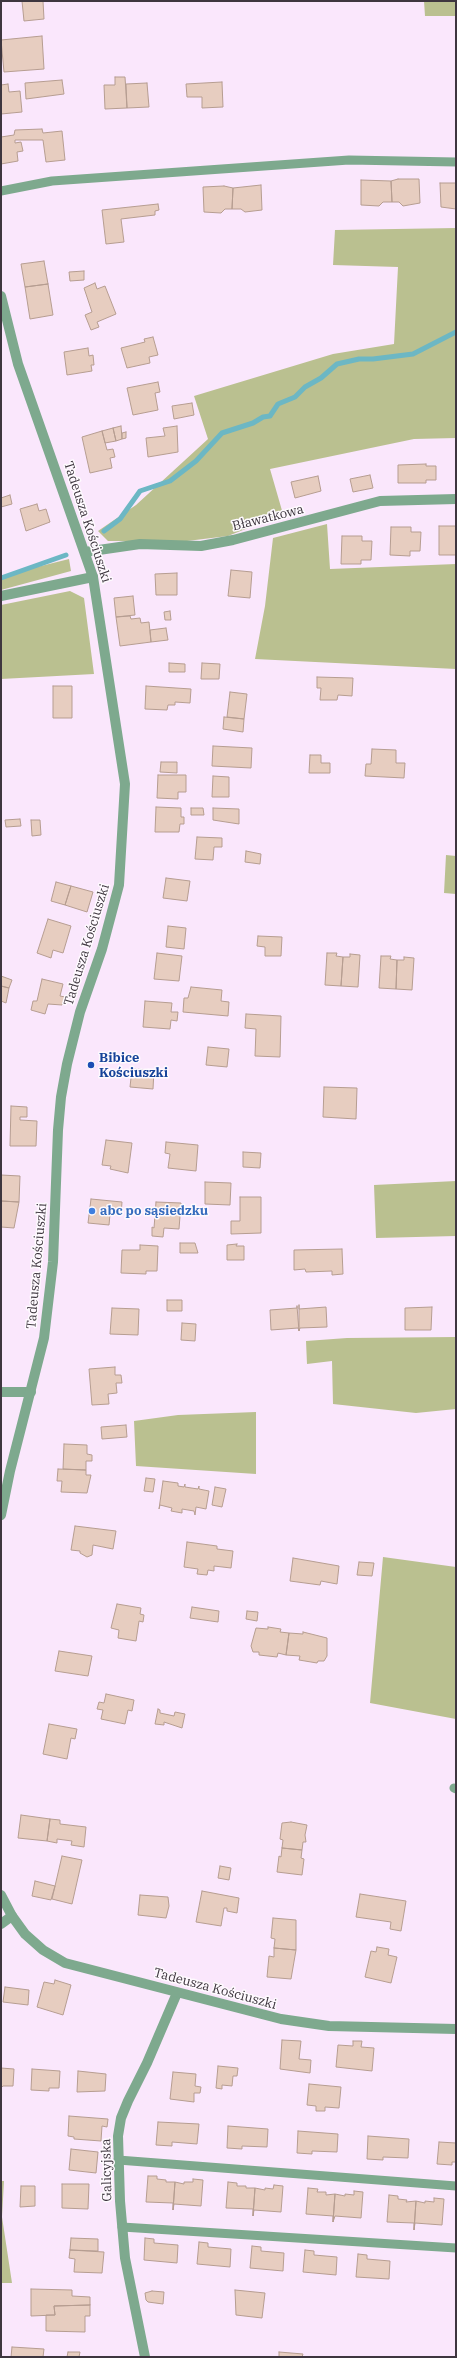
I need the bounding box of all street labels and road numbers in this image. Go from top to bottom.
street label: Tadeusza Kościuszki [60,459,114,585]
street label: Bławatkowa [231,502,305,534]
street label: Tadeusza Kościuszki [61,882,113,1008]
street label: Tadeusza Kościuszki [24,1202,50,1330]
street label: Tadeusza Kościuszki [152,1965,278,2013]
street label: Galicyjska [99,2138,115,2202]

